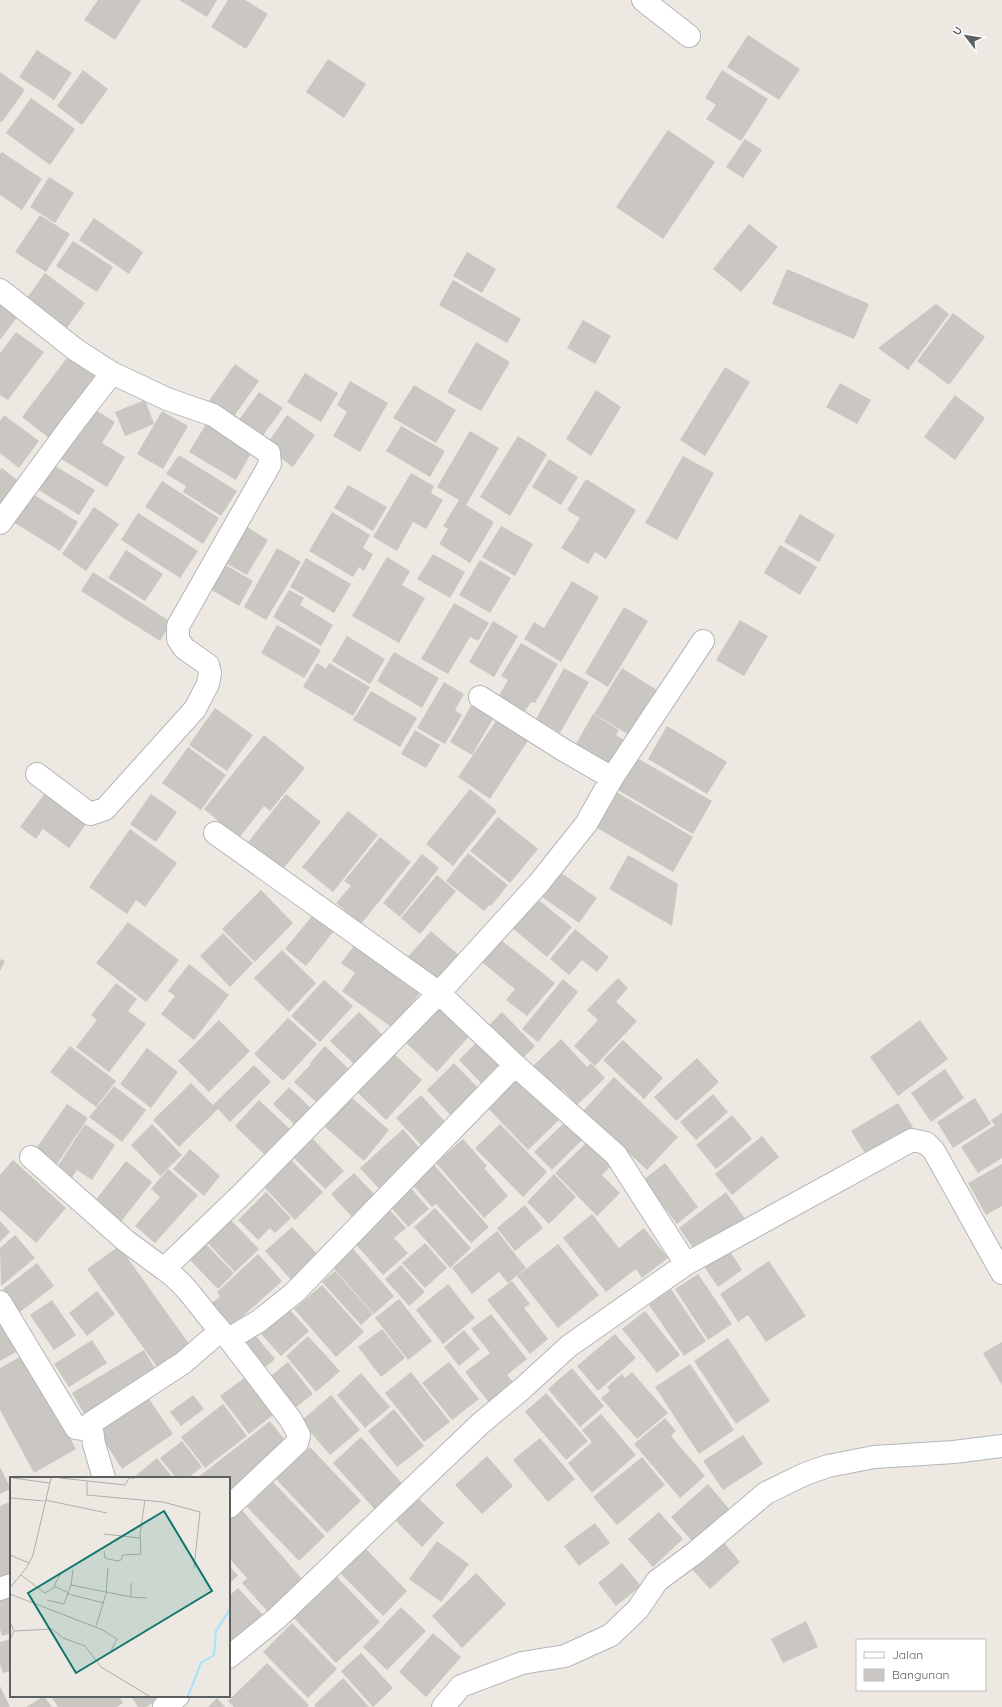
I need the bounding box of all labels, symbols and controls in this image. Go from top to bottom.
north arrow [946,16,986,56]
text: U [949,24,965,38]
inset map [10,1477,230,1697]
legend [856,1639,986,1691]
text: Jalan [892,1647,923,1662]
text: Bangunan [892,1667,949,1682]

